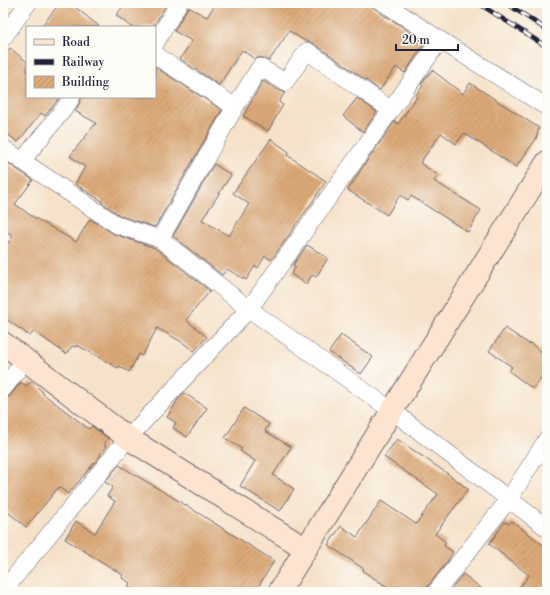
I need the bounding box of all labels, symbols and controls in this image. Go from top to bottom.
legend [26,26,156,98]
scale bar [396,26,458,52]
text: 20 m [402,33,430,48]
text: Road [62,35,90,50]
text: Railway [62,55,104,70]
text: Building [61,75,110,90]

